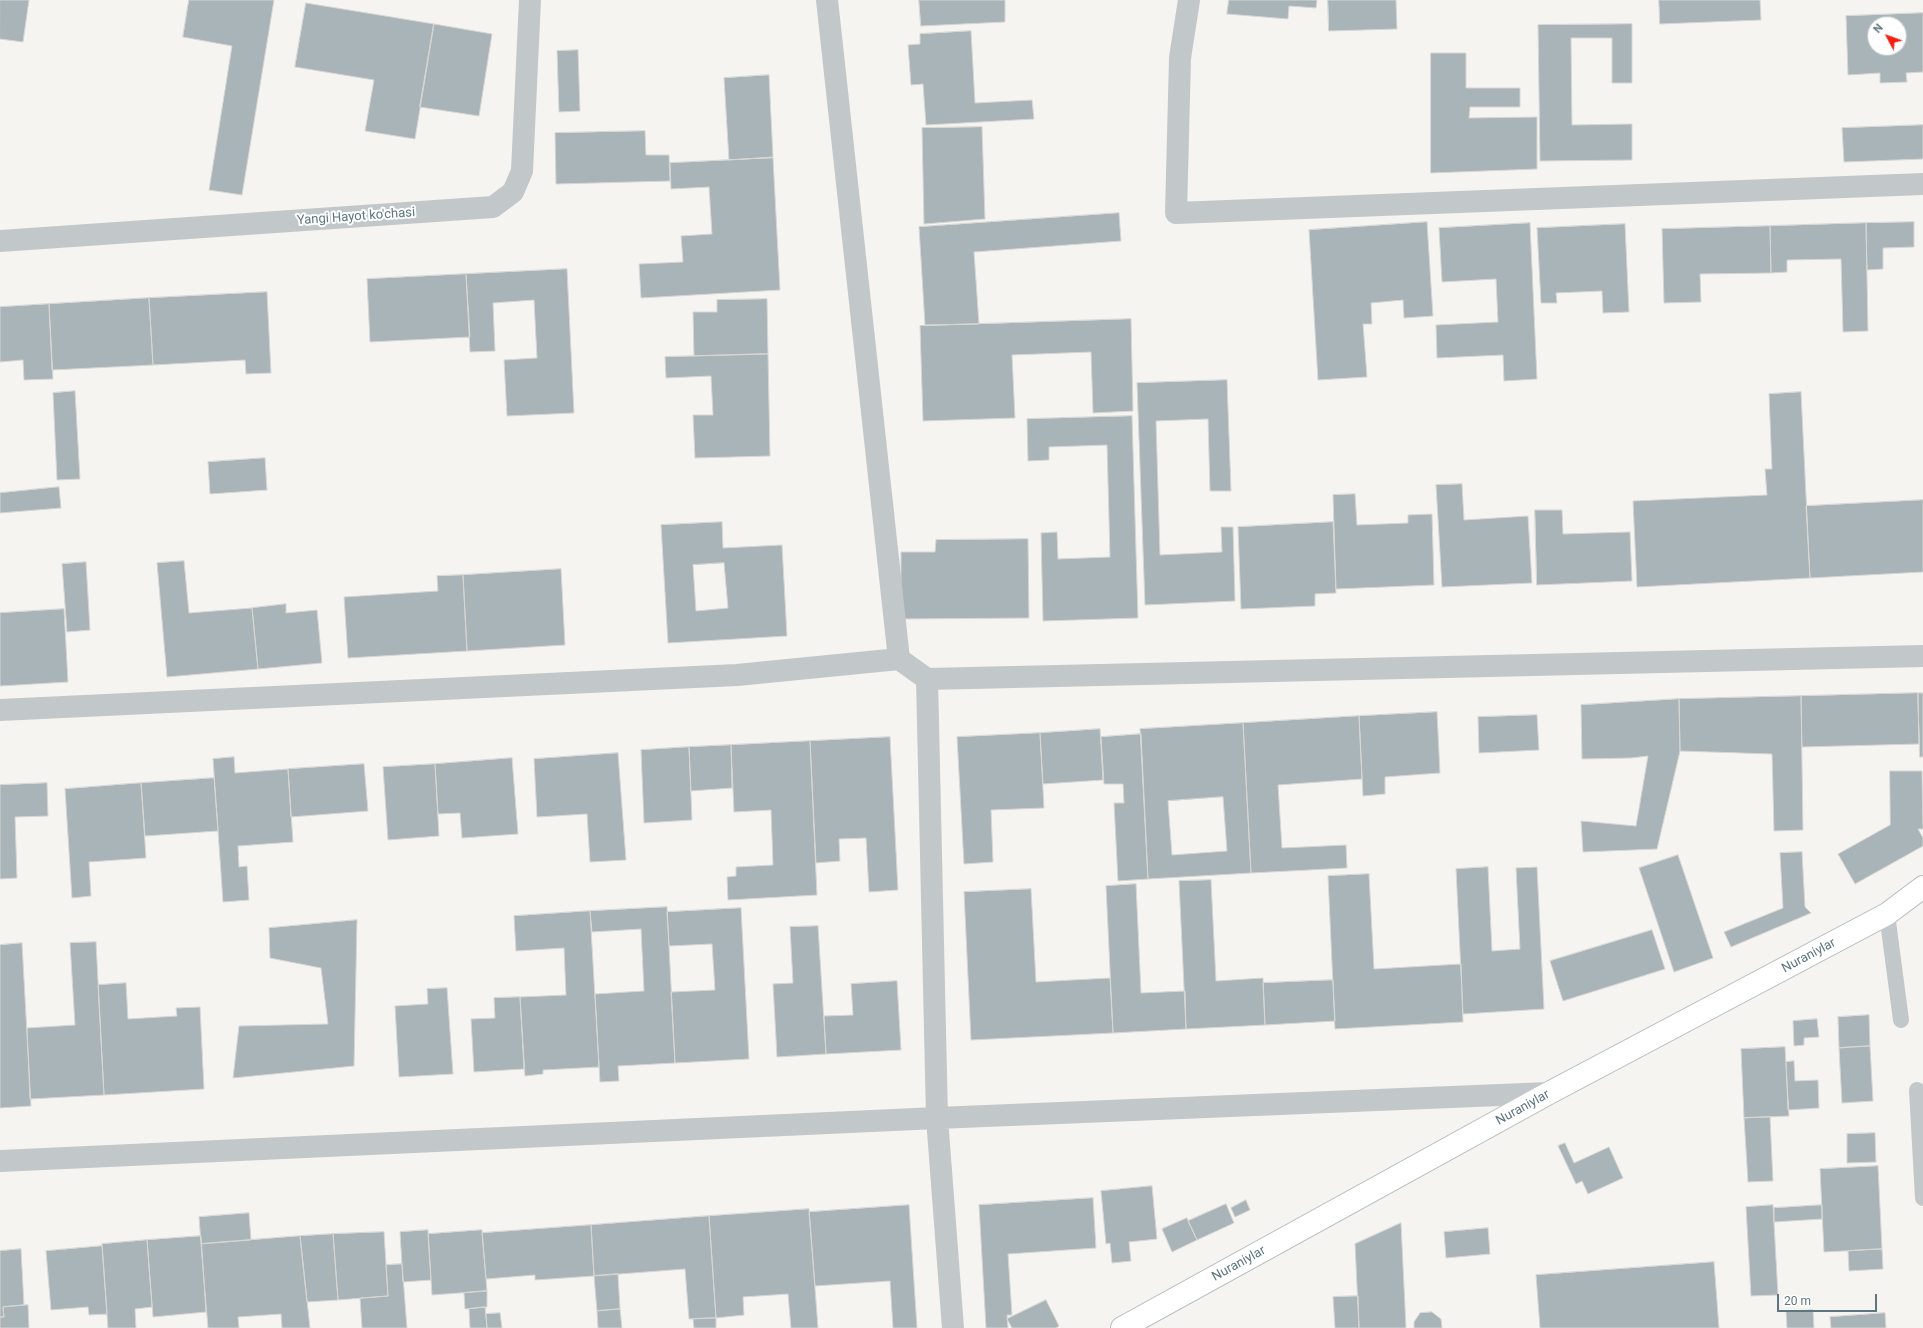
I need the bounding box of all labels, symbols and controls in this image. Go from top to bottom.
north arrow [1867,16,1907,56]
text: N [1871,21,1886,36]
street label: Yangi Hayot ko'chasi [296,205,416,229]
street label: Nuraniylar [1779,935,1839,977]
street label: Nuraniylar [1494,1087,1552,1129]
street label: Nuraniylar [1210,1243,1268,1285]
scale bar [1779,1286,1879,1312]
text: 20 m [1784,1294,1811,1308]

